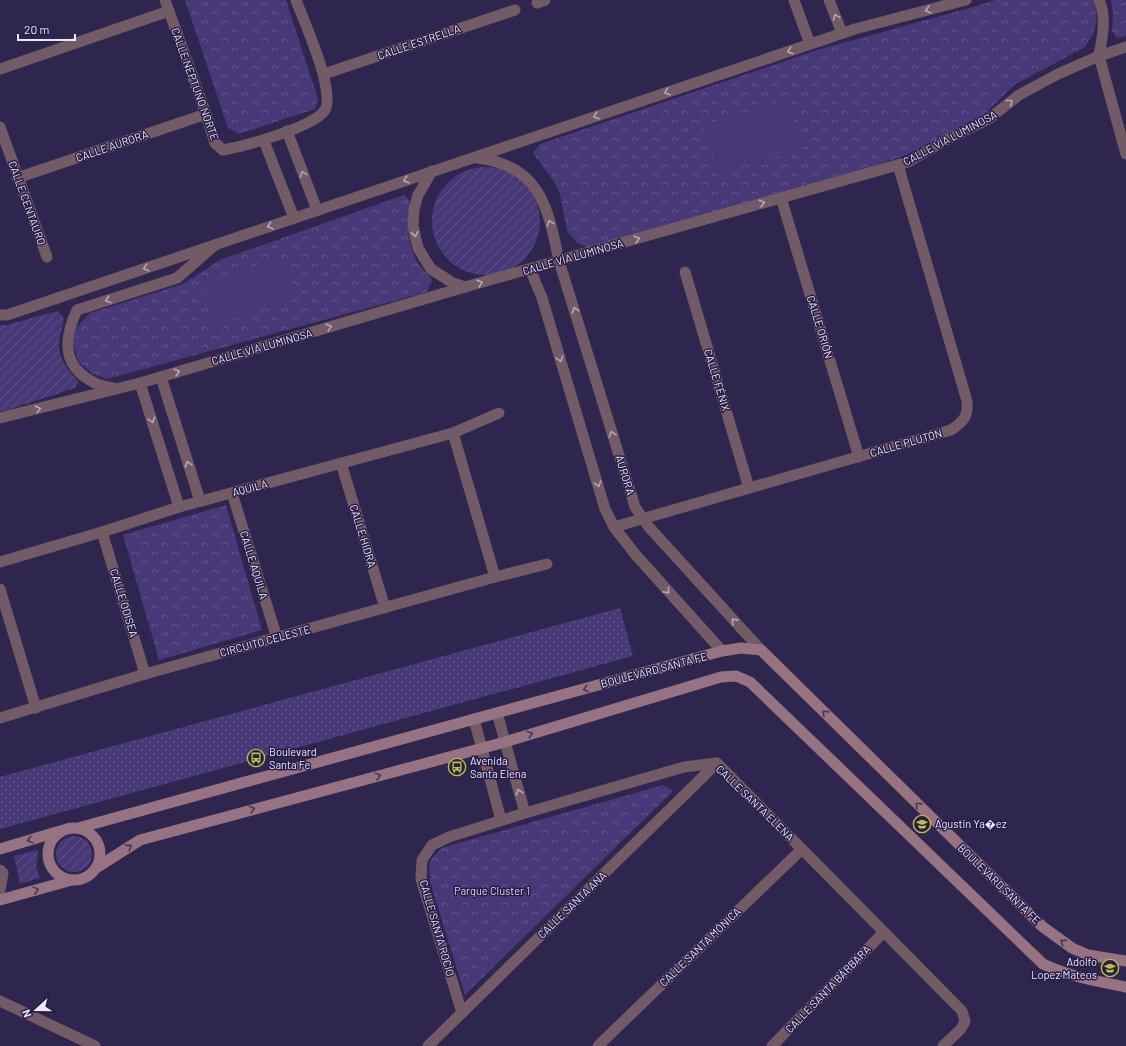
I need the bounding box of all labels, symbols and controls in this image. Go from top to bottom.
one-way arrow [925,5,932,14]
one-way arrow [832,13,840,20]
scale bar [18,16,75,42]
street label: CALLE ESTRELLA [376,21,462,62]
text: 20 m [24,22,50,36]
street label: CALLE NEPTUNO NORTE [169,26,222,142]
one-way arrow [787,46,794,55]
one-way arrow [664,88,671,96]
one-way arrow [1005,100,1013,107]
street label: CALLE VÍA LUMINOSA [901,107,999,168]
one-way arrow [592,112,599,120]
street label: CALLE AURORA [74,127,150,164]
street label: CALLE CENTAURO [6,159,49,247]
one-way arrow [299,170,307,177]
one-way arrow [403,176,410,184]
one-way arrow [759,199,766,208]
one-way arrow [546,220,555,227]
one-way arrow [266,222,273,230]
one-way arrow [410,231,419,237]
one-way arrow [634,235,641,244]
street label: CALLE VÍA LUMINOSA [521,236,625,277]
one-way arrow [143,263,150,272]
one-way arrow [477,279,484,288]
street label: CALLE ORIÓN [805,294,836,360]
one-way arrow [105,295,112,304]
one-way arrow [571,306,580,313]
one-way arrow [325,323,332,332]
street label: CALLE VÍA LUMINOSA [210,326,314,367]
street label: CALLE FÉNIX [702,347,733,413]
one-way arrow [555,355,564,362]
one-way arrow [173,368,180,377]
one-way arrow [35,405,41,413]
one-way arrow [147,417,156,424]
street label: CALLE PLUTÓN [868,426,944,459]
one-way arrow [608,431,617,438]
street label: AURORA [613,453,638,497]
one-way arrow [184,461,193,468]
street label: AQUILA [231,476,269,498]
one-way arrow [593,480,602,487]
street label: CALLE HIDRA [348,503,379,569]
street label: CALLE AQUILA [238,529,271,601]
street label: CALLE ODISEA [108,567,141,639]
one-way arrow [662,587,669,594]
one-way arrow [732,618,739,626]
street label: CIRCUITO CELESTE [218,622,312,659]
street label: BOULEVARD SANTA FE [599,649,709,690]
one-way arrow [583,684,590,693]
one-way arrow [822,711,830,718]
one-way arrow [527,730,534,739]
place label: Boulevard Santa Fe [269,745,317,771]
bus stop icon: Boulevard Santa Fe [246,748,266,768]
place label: Avenida Santa Elena [470,754,526,780]
bus stop icon: Avenida Santa Elena [447,757,467,777]
street label: CALLE SANTA ELENA [714,762,797,843]
one-way arrow [375,772,381,780]
one-way arrow [515,789,524,796]
one-way arrow [915,802,923,809]
one-way arrow [249,805,256,814]
school or university icon: Agustin Ya�ez [912,814,932,834]
place label: Agustin Ya�ez [935,817,1007,830]
one-way arrow [27,835,34,844]
street label: BOULEVARD SANTA FE [955,841,1044,927]
one-way arrow [124,845,131,852]
street label: CALLE SANTA ANA [535,868,609,941]
street label: CALLE SANTA ROCÍO [417,878,458,978]
park label: Parque Cluster 1 [454,884,530,897]
one-way arrow [32,886,39,895]
street label: CALLE SANTA MÓNICA [656,904,743,989]
one-way arrow [1060,939,1067,947]
street label: CALLE SANTA BÁRBARA [782,942,873,1035]
place label: Adolfo Lopez Mateos [1031,955,1097,981]
school or university icon: Adolfo Lopez Mateos [1100,958,1120,978]
north arrow [16,990,56,1030]
text: N [19,1008,34,1020]

